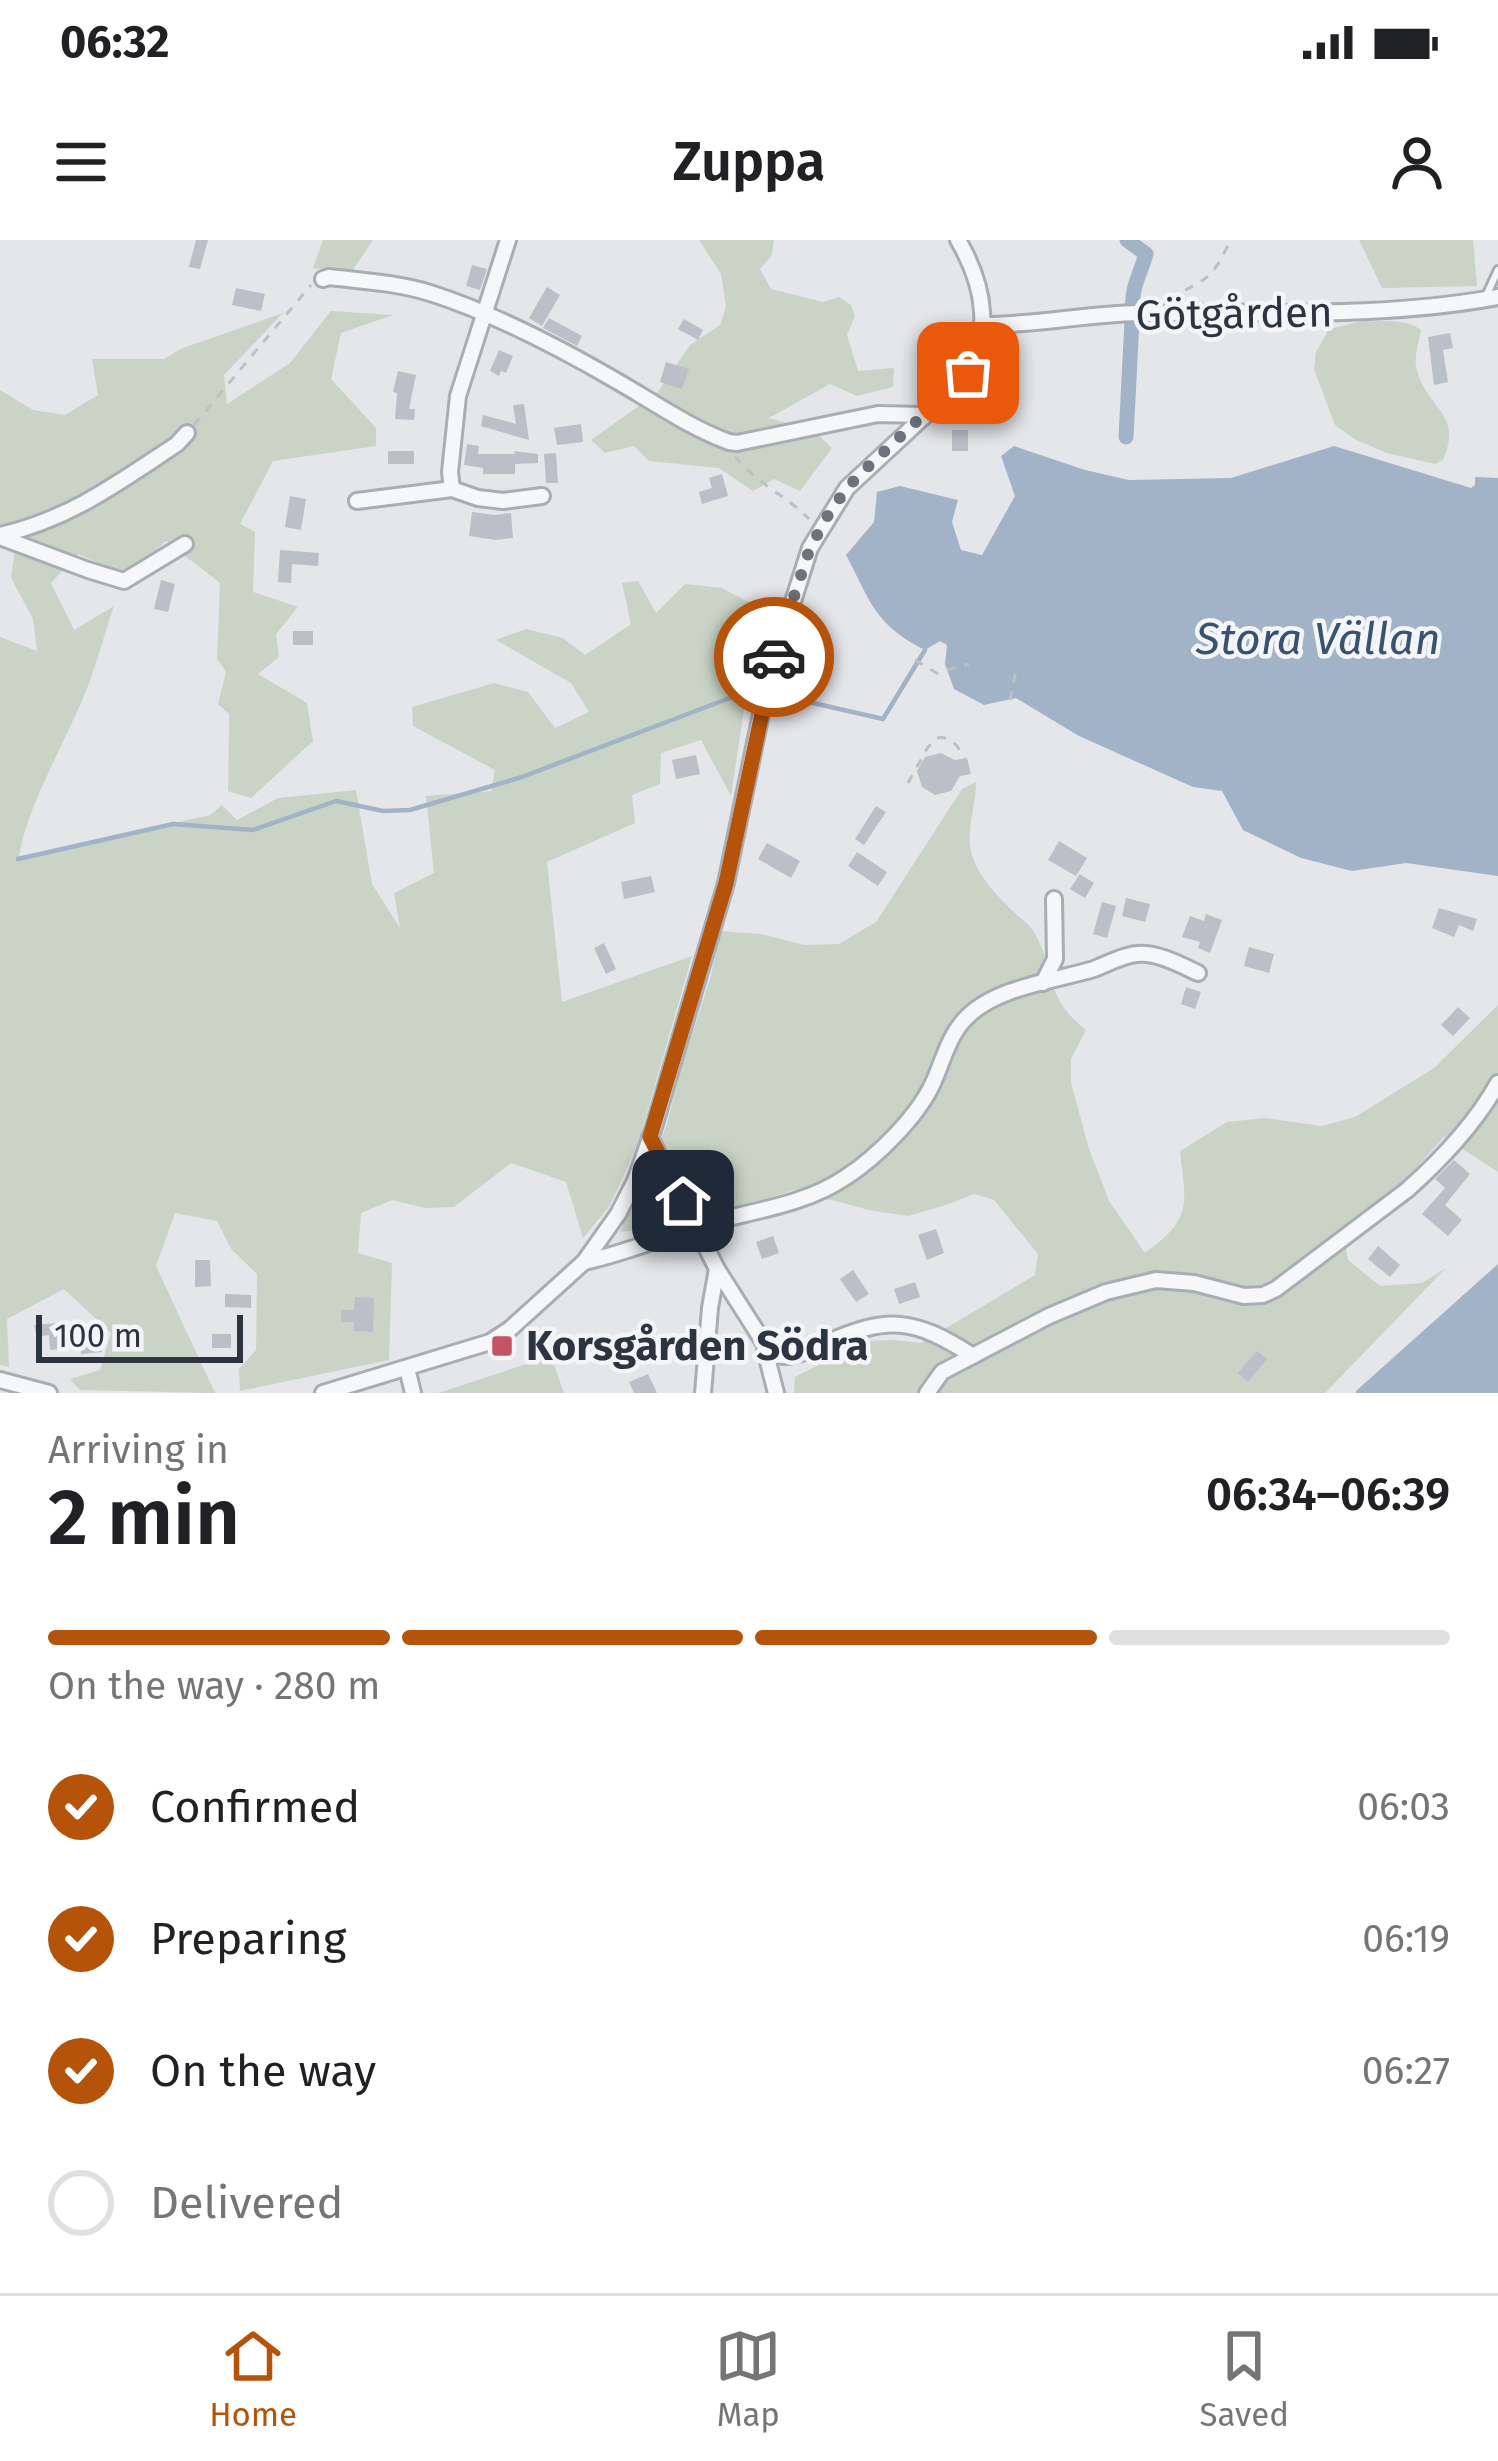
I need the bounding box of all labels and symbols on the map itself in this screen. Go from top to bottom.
street label: Götgården [1135,287,1333,341]
pin [917,322,1019,424]
courier [714,597,834,717]
water label: Stora Vällan [1194,612,1441,666]
pin [632,1150,734,1252]
scale bar [36,1309,243,1362]
place label: Korsgården Södra [526,1321,868,1371]
marker: Korsgården Södra [489,1333,515,1359]

